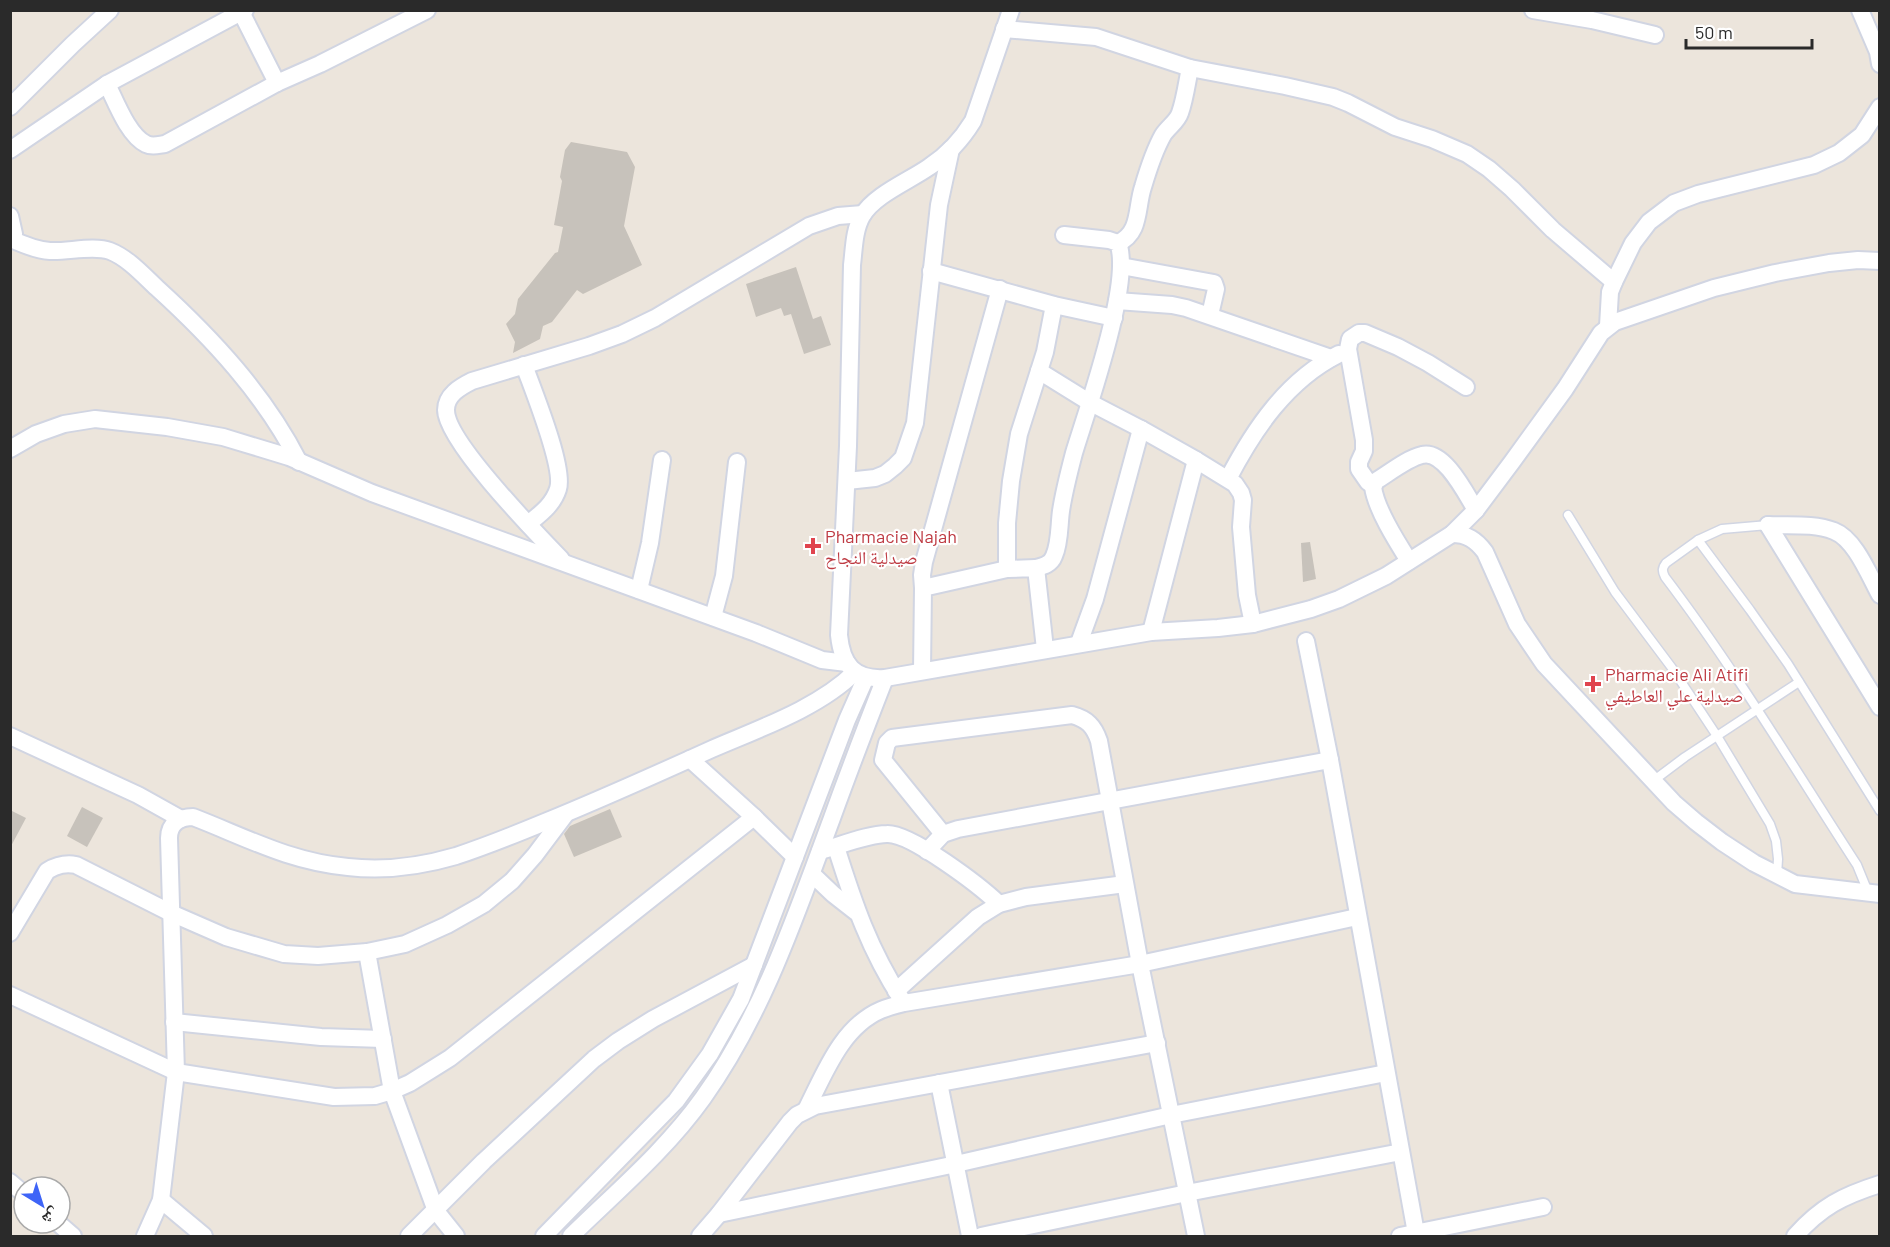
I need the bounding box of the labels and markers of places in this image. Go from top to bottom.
place label: Pharmacie Najah صيدلية النجاح [825,525,957,570]
marker: Pharmacie Najah صيدلية النجاح [806,539,820,553]
place label: Pharmacie Ali Atifi صيدلية علي العاطيفي [1605,663,1748,711]
marker: Pharmacie Ali Atifi صيدلية علي العاطيفي [1586,677,1600,691]

